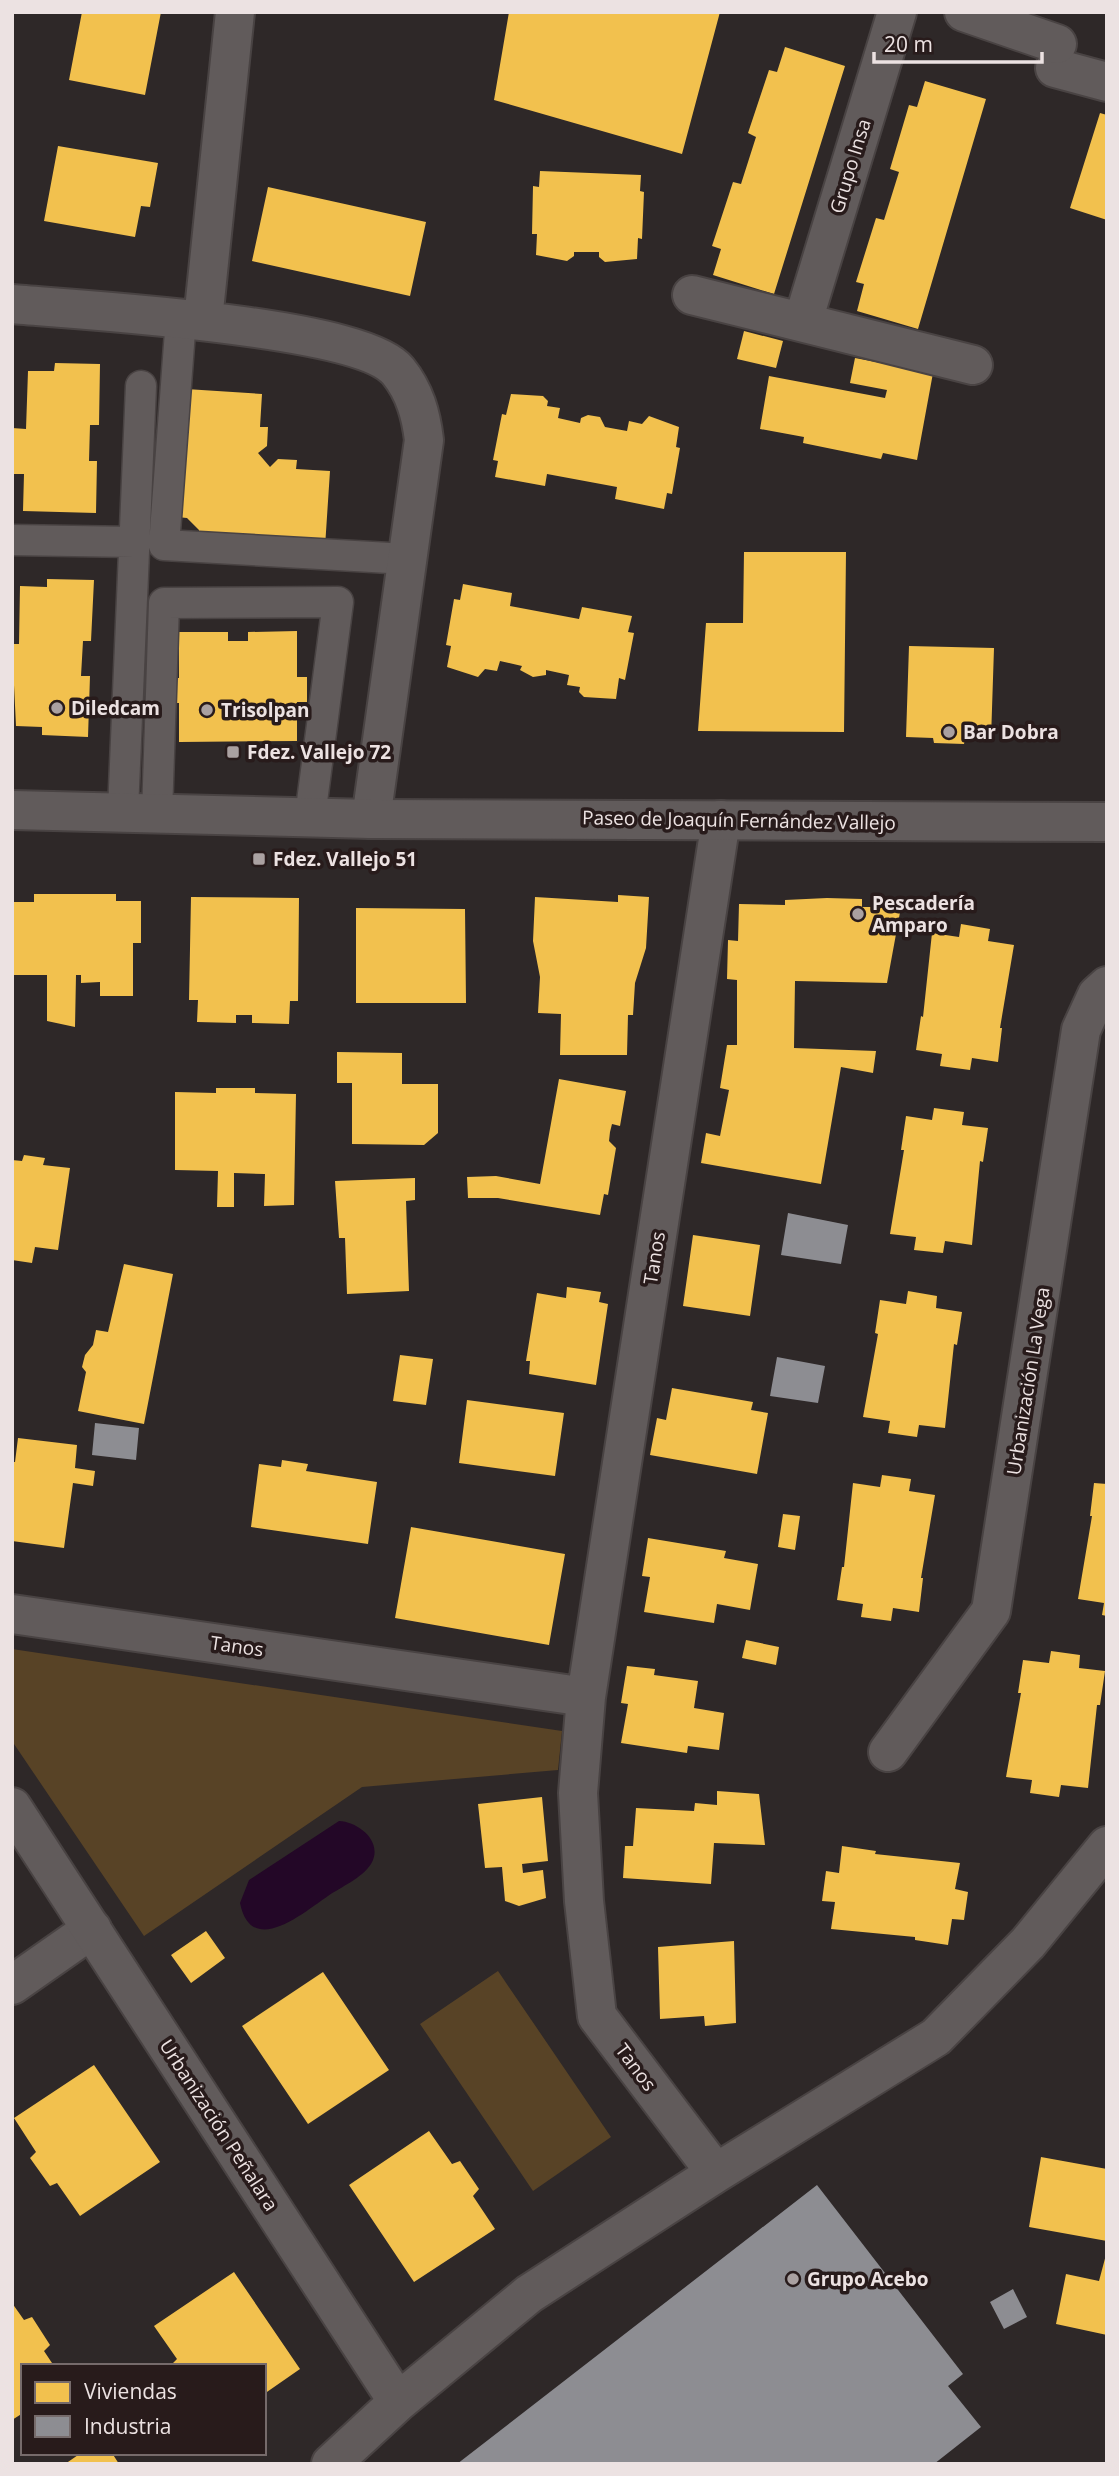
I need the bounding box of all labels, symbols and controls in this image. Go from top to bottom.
scale bar [874,21,1042,65]
text: 20 m [884,30,933,58]
street label: Grupo Insa [823,115,877,217]
place label: Diledcam [71,695,160,721]
place label: Trisolpan [221,697,309,723]
marker: Diledcam [49,700,65,716]
marker: Trisolpan [199,702,215,718]
place label: Bar Dobra [963,719,1059,745]
marker: Bar Dobra [941,724,957,740]
place label: Fdez. Vallejo 72 [247,739,391,765]
marker: Fdez. Vallejo 72 [225,744,241,760]
street label: Paseo de Joaquín Fernández Vallejo [582,804,896,836]
place label: Fdez. Vallejo 51 [273,846,417,872]
marker: Fdez. Vallejo 51 [251,851,267,867]
place label: Pescadería Amparo [872,890,975,938]
marker: Pescadería Amparo [850,906,866,922]
street label: Tanos [637,1230,671,1286]
street label: Urbanización La Vega [1000,1285,1056,1477]
street label: Tanos [209,1629,265,1663]
street label: Urbanización Peñalara [154,2034,284,2216]
street label: Tanos [610,2038,662,2096]
place label: Grupo Acebo [807,2266,929,2292]
marker: Grupo Acebo [785,2271,801,2287]
legend [21,2364,266,2455]
text: Viviendas [84,2377,177,2405]
text: Industria [84,2412,172,2440]

